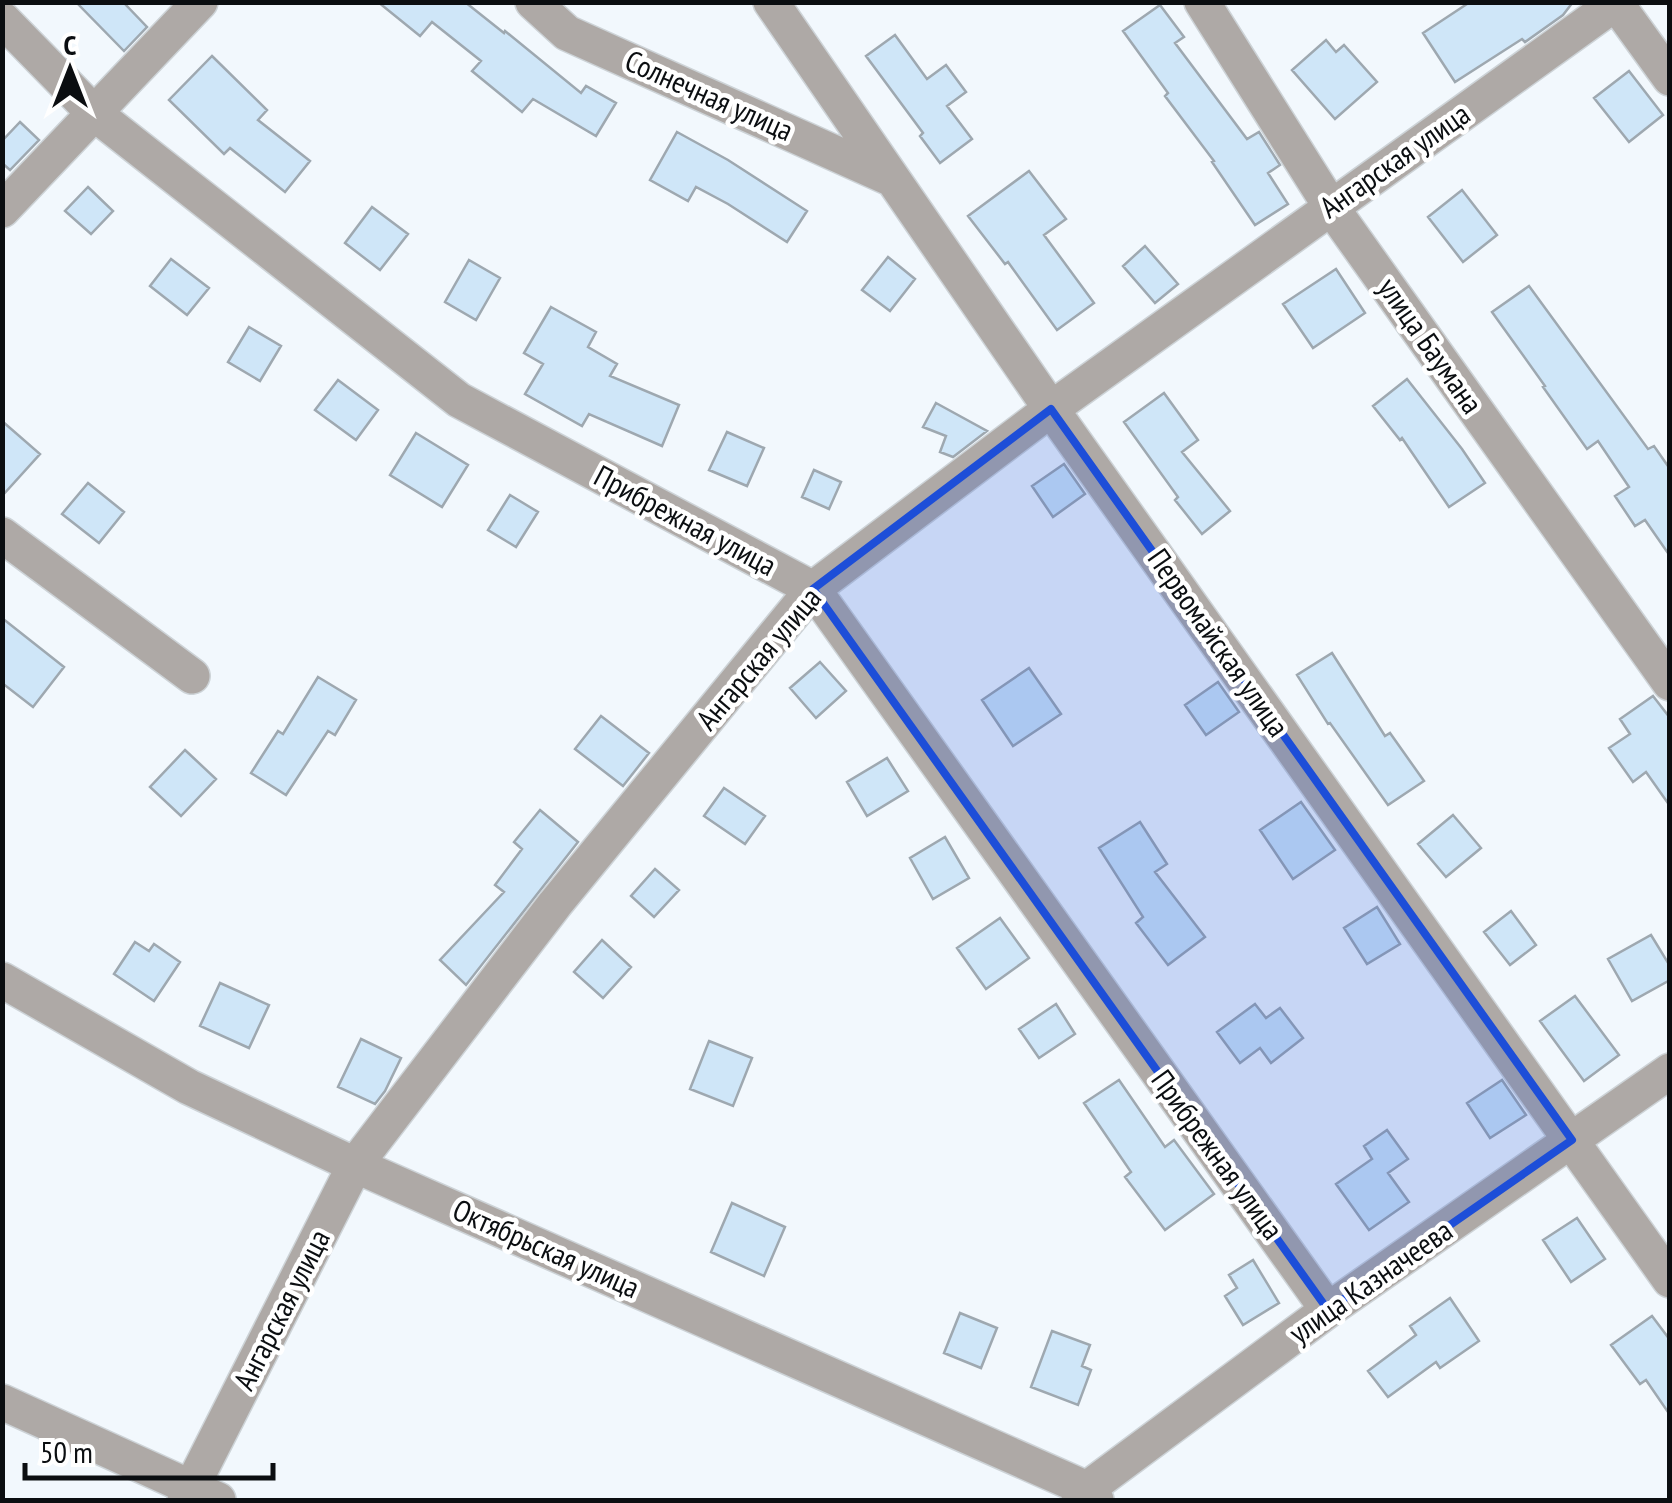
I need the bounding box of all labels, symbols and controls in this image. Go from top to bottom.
north arrow [20,20,120,120]
text: С [64,26,77,63]
street label: Солнечная улица [620,40,800,149]
street label: Ангарская улица [1311,94,1477,226]
street label: улица Баумана [1370,270,1492,421]
street label: Прибрежная улица [588,455,783,584]
street label: Первомайская улица [1140,541,1299,744]
street label: Ангарская улица [687,579,829,738]
street label: Прибрежная улица [1143,1061,1293,1247]
street label: Октябрьская улица [447,1189,646,1306]
street label: улица Казначеева [1281,1210,1459,1351]
street label: Ангарская улица [224,1223,338,1396]
scale bar [25,1418,272,1480]
text: 50 m [40,1432,93,1471]

